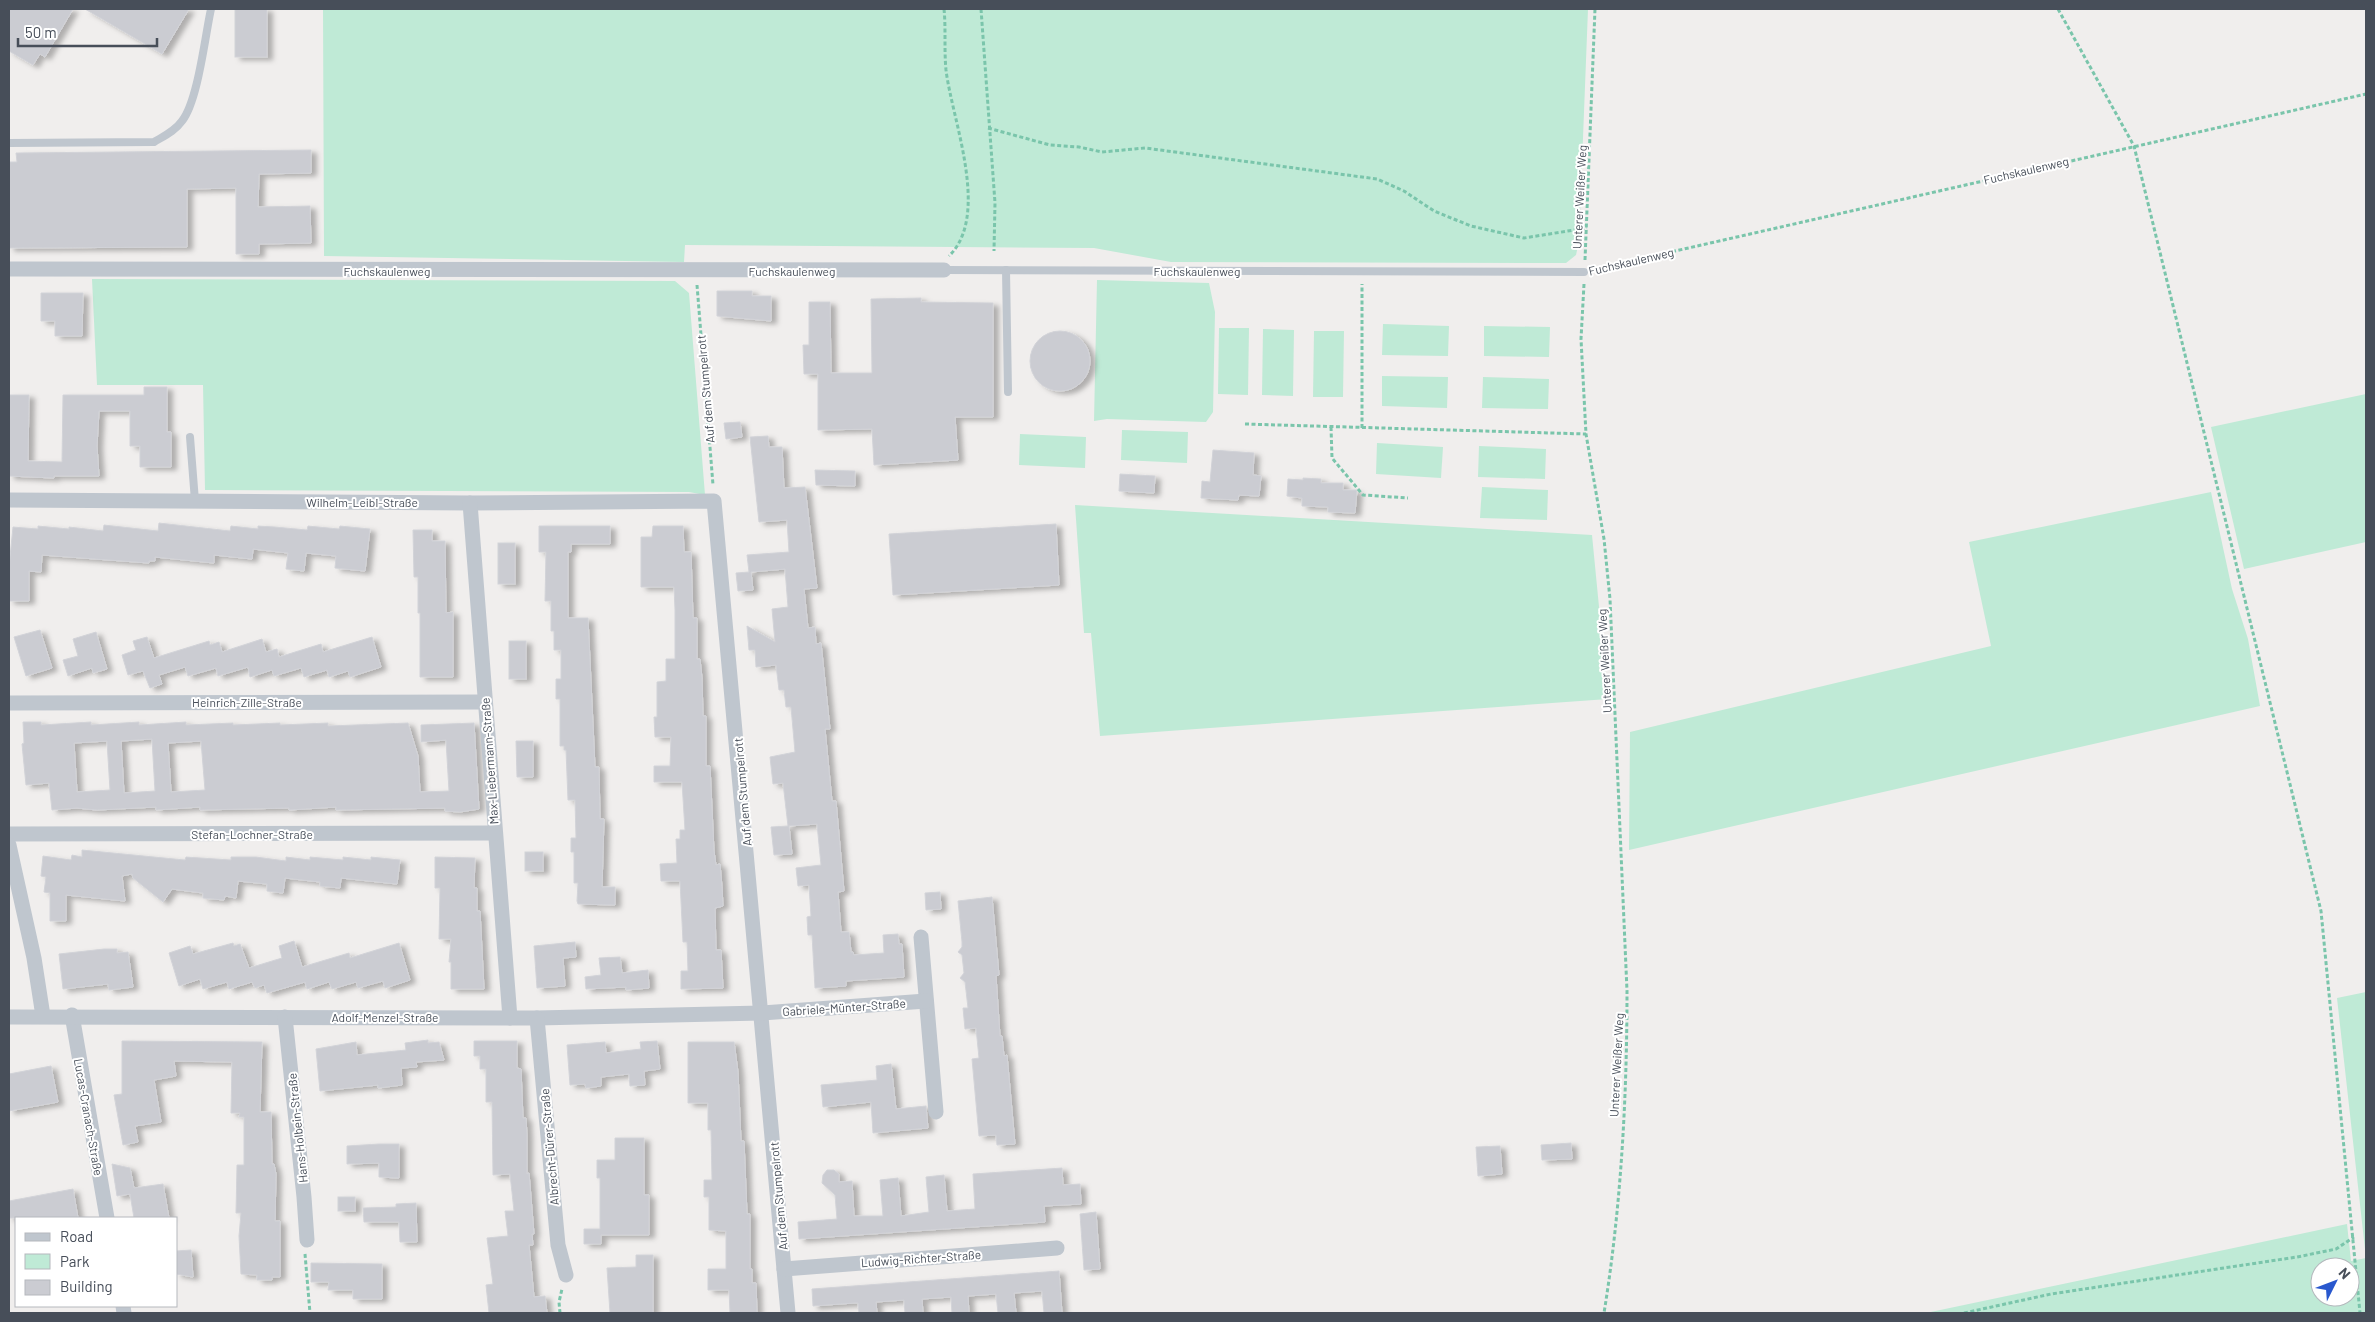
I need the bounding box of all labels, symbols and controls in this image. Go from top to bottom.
scale bar [18,15,156,47]
text: 50 m [25,23,57,41]
street label: Unterer Weißer Weg [1569,145,1589,249]
street label: Fuchskaulenweg [1982,153,2070,187]
street label: Fuchskaulenweg [1587,244,1675,278]
street label: Fuchskaulenweg [344,264,430,278]
street label: Fuchskaulenweg [749,264,835,278]
street label: Fuchskaulenweg [1154,264,1240,278]
street label: Auf dem Stumpelrott [693,334,717,444]
street label: Wilhelm-Leibl-Straße [306,495,418,509]
street label: Unterer Weißer Weg [1594,609,1614,713]
street label: Heinrich-Zille-Straße [192,695,302,709]
street label: Max-Liebermann-Straße [478,697,500,825]
street label: Auf dem Stumpelrott [730,737,754,847]
street label: Stefan-Lochner-Straße [191,827,313,841]
street label: Gabriele-Münter-Straße [782,996,906,1018]
street label: Adolf-Menzel-Straße [331,1010,439,1024]
street label: Unterer Weißer Weg [1606,1013,1626,1117]
street label: Lucas-Cranach-Straße [72,1057,106,1177]
street label: Hans-Holbein-Straße [284,1073,310,1183]
street label: Albrecht-Dürer-Straße [537,1088,561,1206]
street label: Auf dem Stumpelrott [766,1141,790,1251]
legend [15,1217,178,1307]
text: Road [60,1227,93,1245]
street label: Ludwig-Richter-Straße [860,1247,982,1269]
text: Park [60,1252,90,1270]
north arrow [2310,1257,2360,1307]
text: N [2336,1264,2354,1282]
text: Building [60,1277,113,1295]

